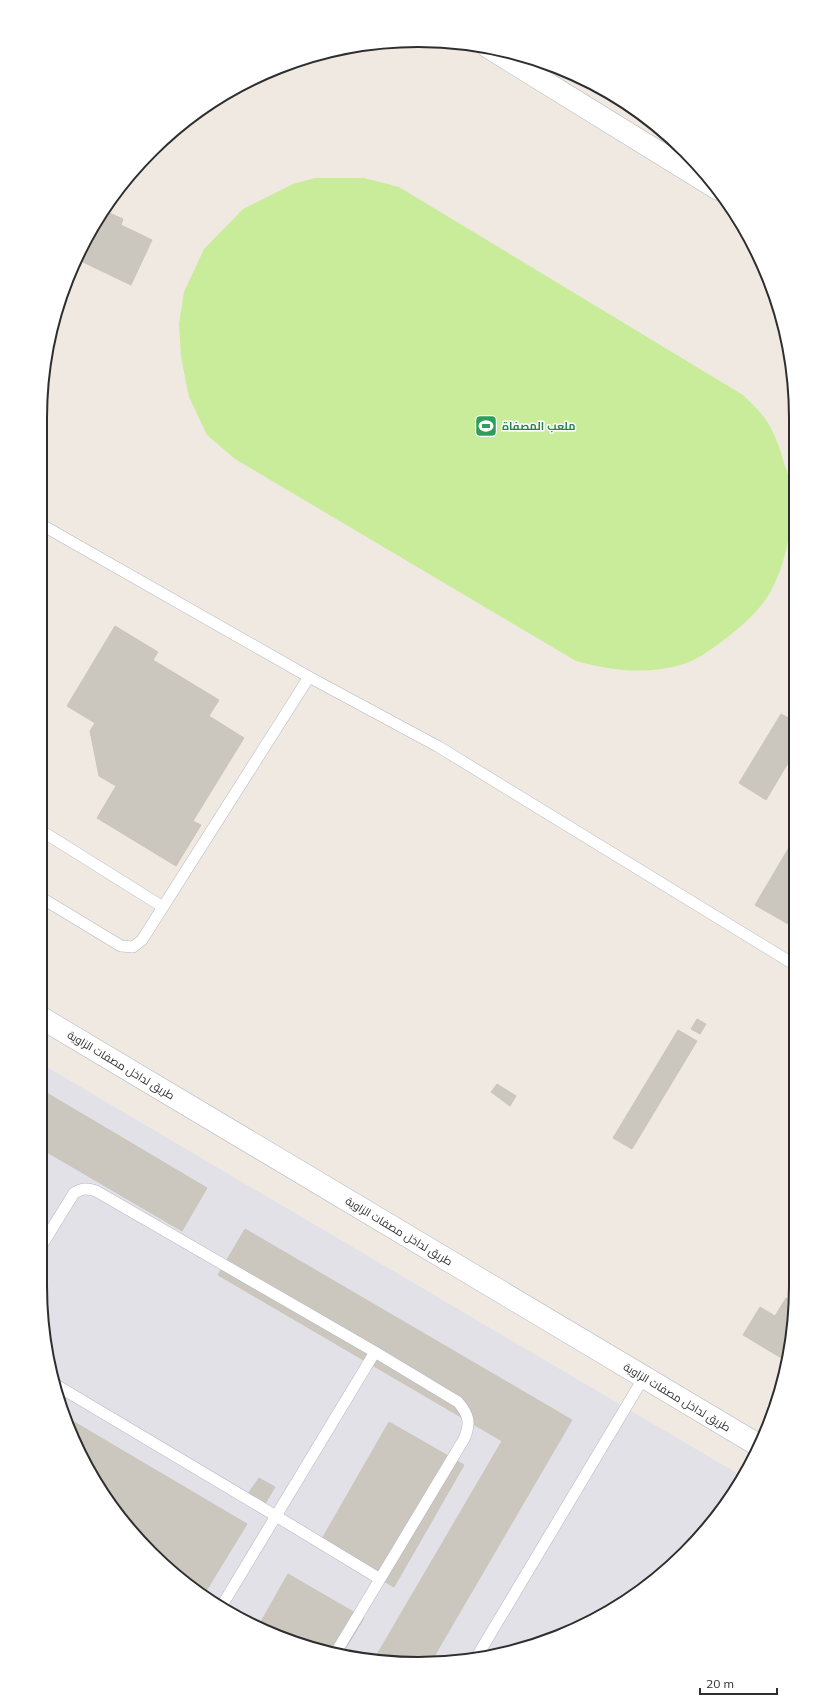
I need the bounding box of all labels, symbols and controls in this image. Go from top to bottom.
sports icon: ملعب المصفاة [473,413,499,439]
place label: ملعب المصفاة [502,419,575,433]
street label: طريق لداخل مصفات الزاوية [65,1027,177,1103]
street label: طريق لداخل مصفات الزاوية [343,1193,455,1269]
street label: طريق لداخل مصفات الزاوية [621,1359,733,1435]
scale bar [700,1670,777,1696]
text: 20 m [706,1676,734,1691]

